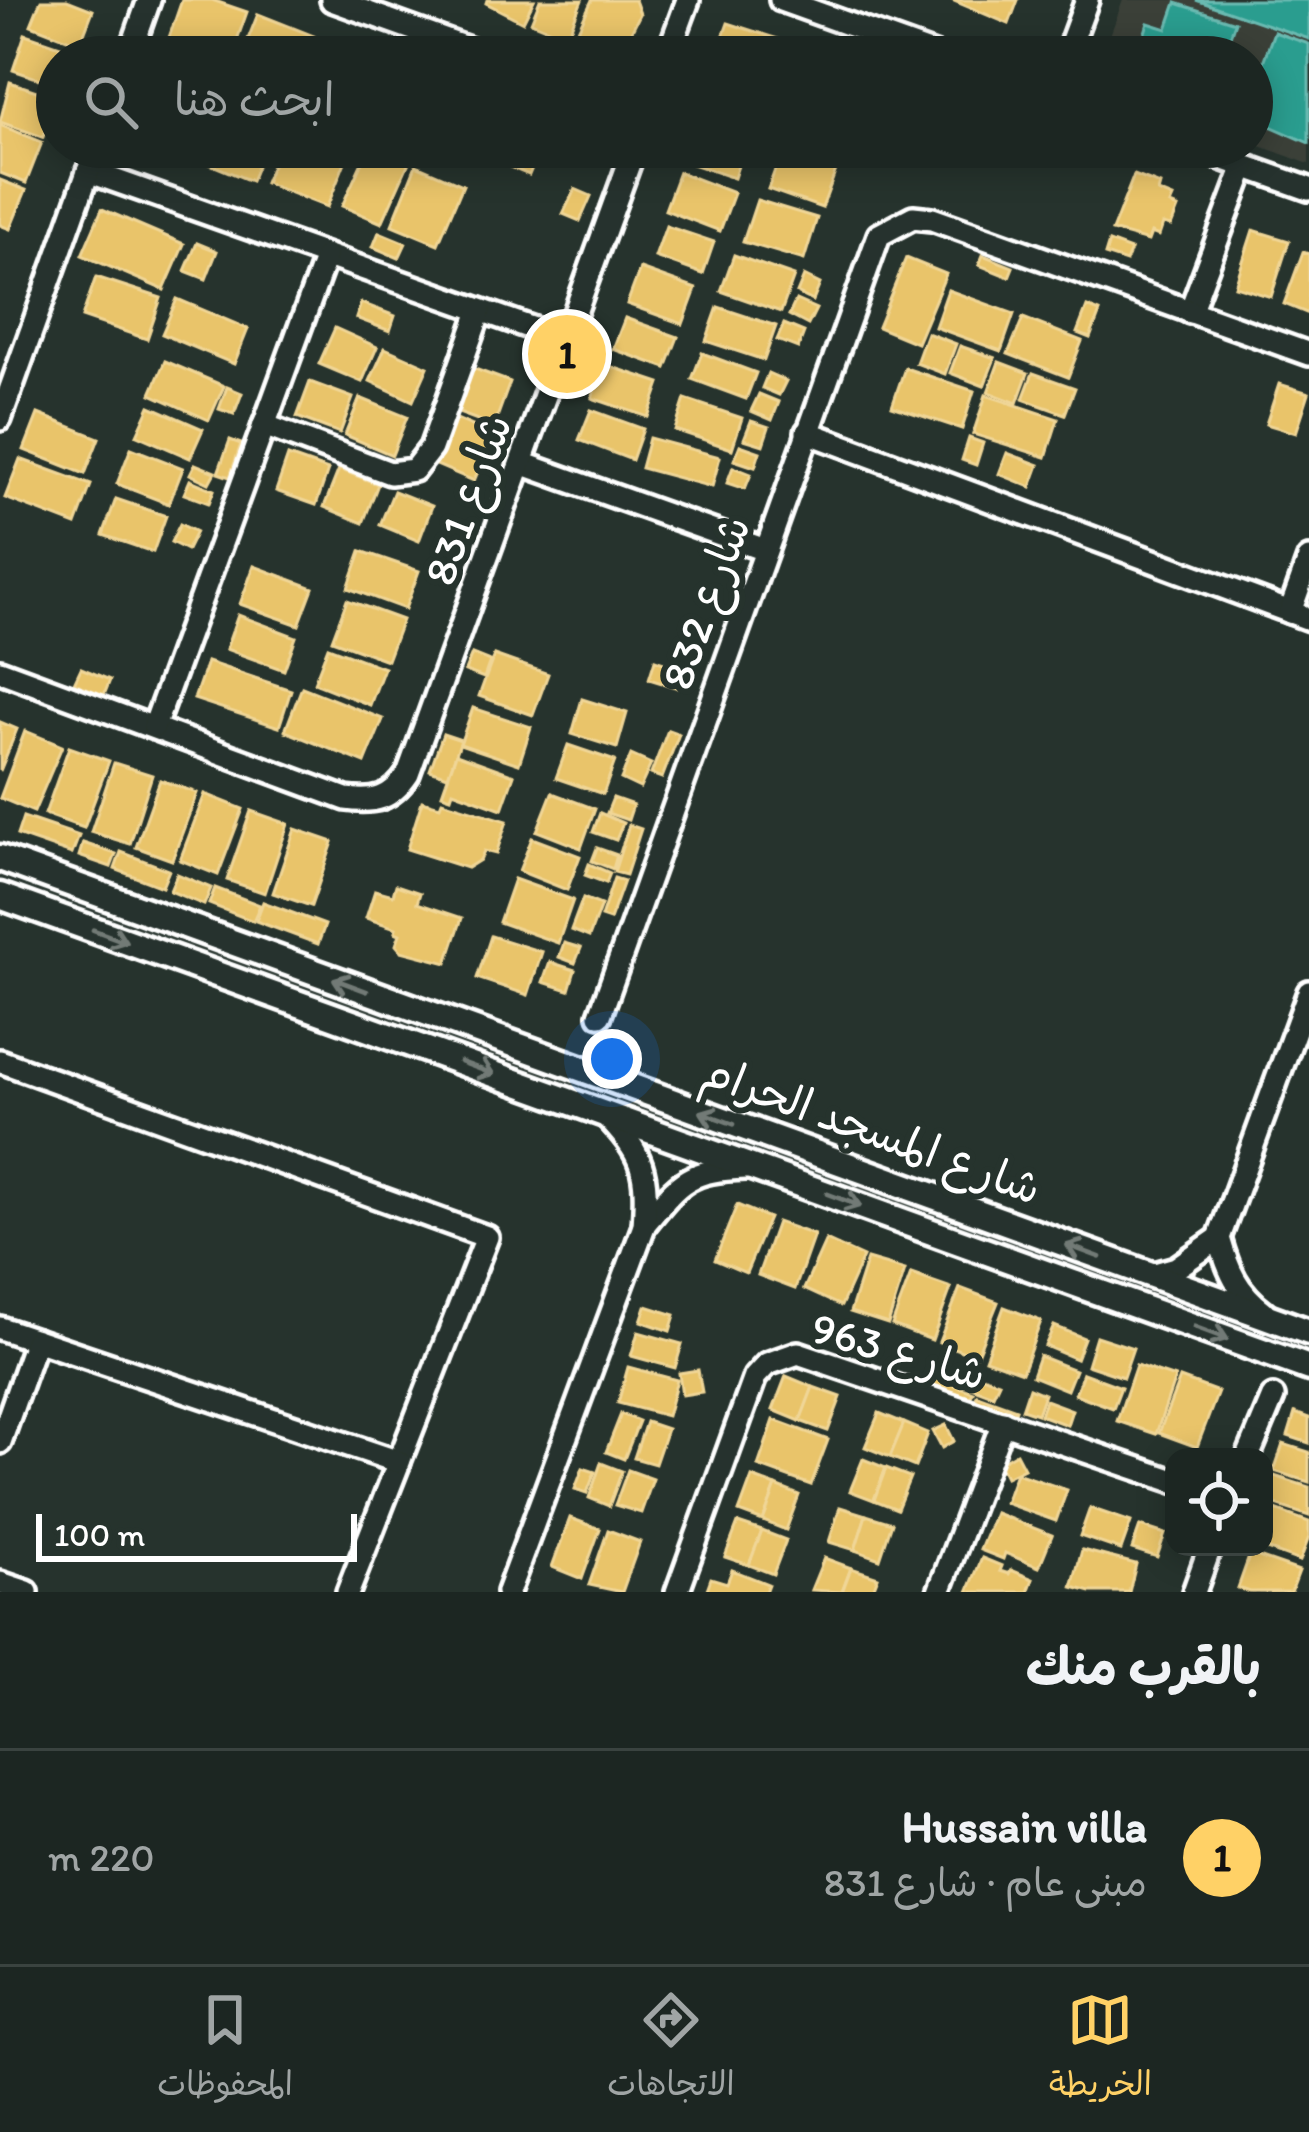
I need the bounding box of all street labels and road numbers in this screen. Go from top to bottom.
street label: شارع 831 [411,406,527,593]
street label: شارع 832 [649,508,766,698]
street label: شارع المسجد الحرام [693,1043,1049,1223]
street label: شارع 963 [804,1299,993,1405]

